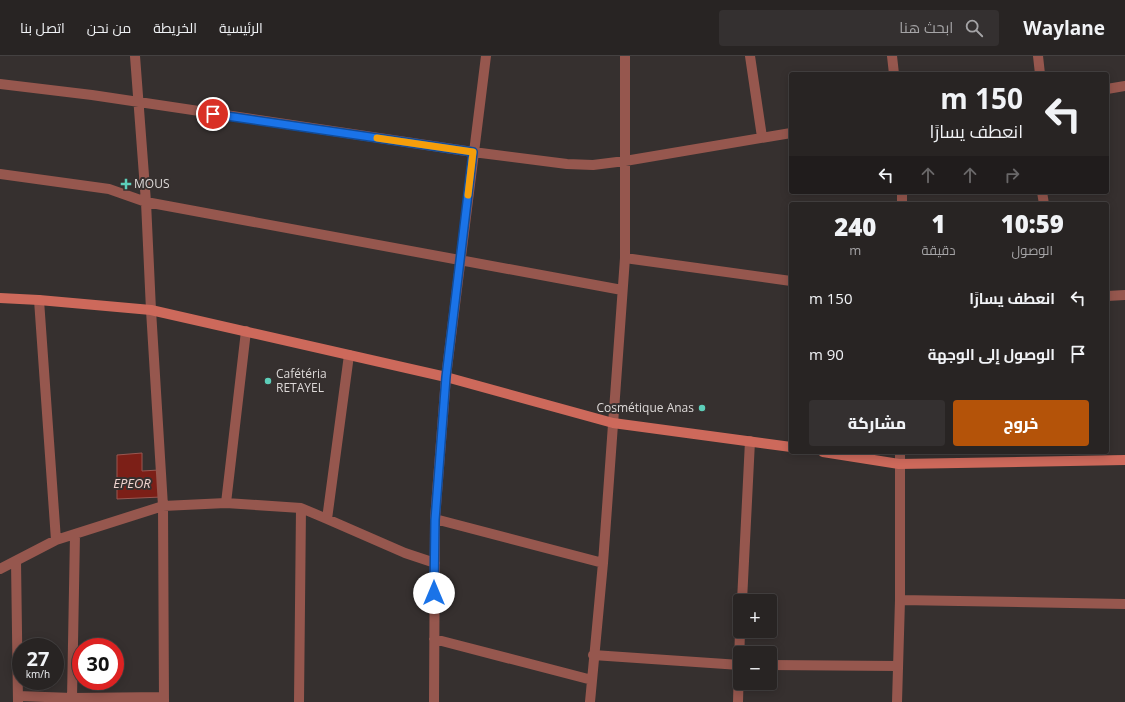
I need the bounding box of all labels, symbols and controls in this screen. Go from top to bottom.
search box [719,10,999,46]
text: Waylane [1023,15,1105,41]
text: ابحث هنا [899,17,953,37]
icon: search [963,17,985,39]
text: اتصل بنا [20,18,65,37]
text: من نحن [87,18,131,37]
text: الخريطة [153,18,197,37]
text: الرئيسية [219,18,263,37]
text: 150 m [940,79,1023,117]
icon: left [1037,88,1089,140]
pin [196,97,230,131]
icon: arrive [202,103,224,125]
text: انعطف يسارًا [930,119,1023,143]
icon: left [875,164,897,186]
icon: ahead [917,164,939,186]
icon: ahead [959,164,981,186]
icon: right [1001,164,1023,186]
place label: MOUS [134,175,169,192]
marker: MOUS [121,179,131,189]
text: 1 [931,207,946,240]
text: 10:59 [1001,207,1064,240]
text: 240 [834,210,876,243]
text: m [849,241,861,259]
text: دقيقة [922,241,955,259]
text: الوصول [1012,241,1053,259]
icon: left [1067,287,1089,309]
text: 150 m [809,288,853,308]
text: انعطف يسارًا [969,288,1055,308]
icon: arrive [1067,343,1089,365]
text: 90 m [809,344,844,364]
text: الوصول إلى الوجهة [928,344,1055,364]
place label: Cafétéria RETAYEL [276,365,327,396]
marker: Cafétéria RETAYEL [263,376,273,386]
place label: Cosmétique Anas [596,399,694,416]
button: مشاركة [809,400,945,446]
button: خروج [953,400,1089,446]
marker: Cosmétique Anas [697,403,707,413]
water label: EPEOR [113,474,151,492]
position arrow [413,572,455,614]
map controls [733,594,777,690]
button: + [733,594,777,638]
speed limit sign: 30 [72,638,124,690]
text: 27 [27,645,49,672]
button: − [733,646,777,690]
text: km/h [26,667,50,681]

